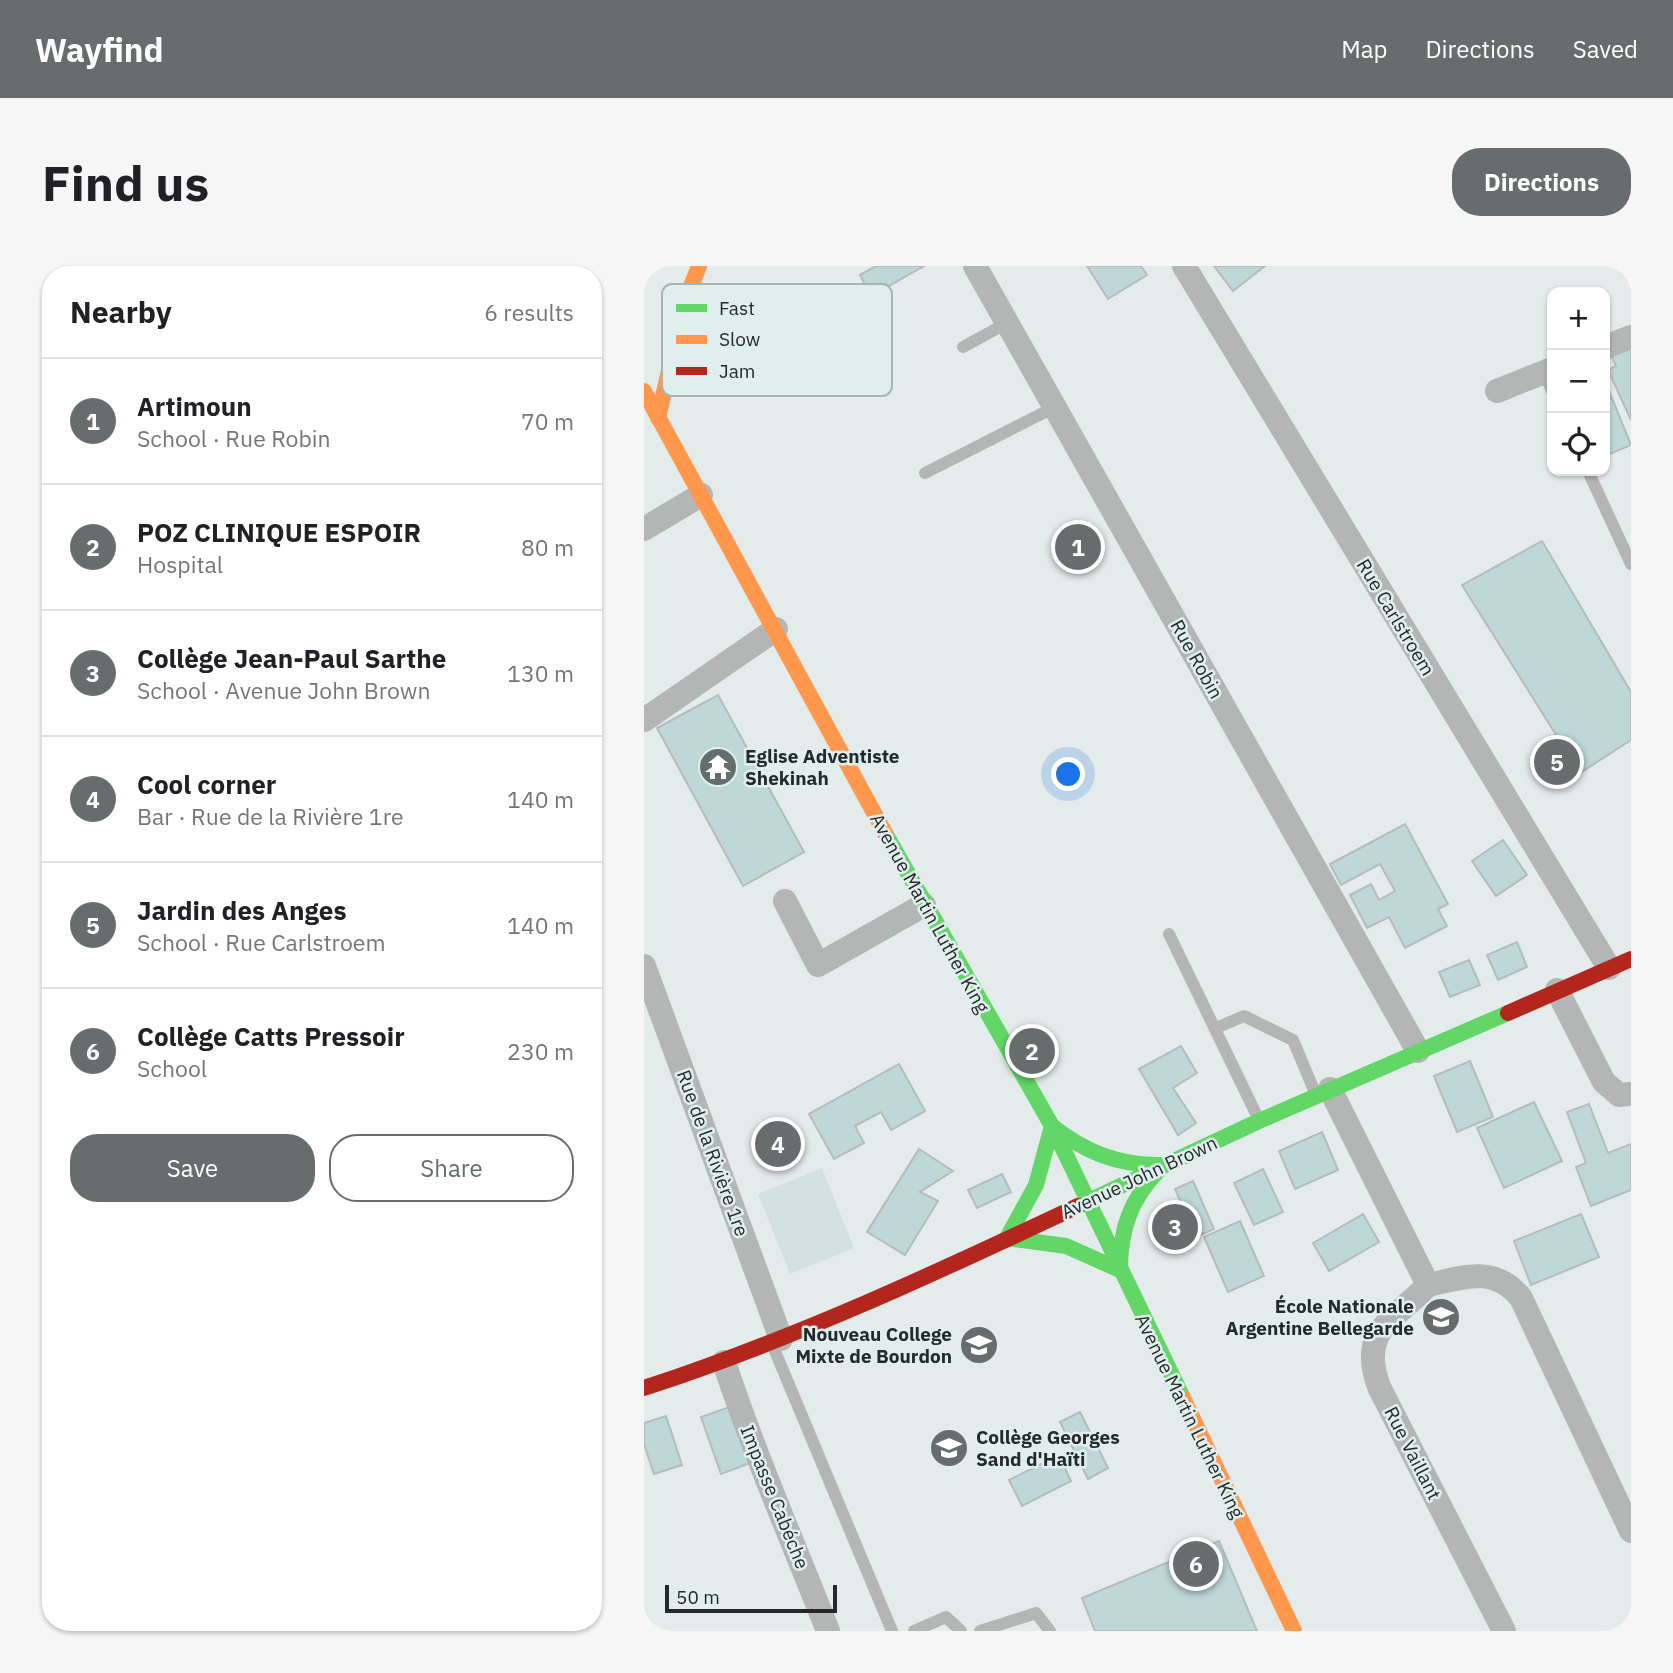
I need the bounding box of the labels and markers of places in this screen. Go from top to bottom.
pin: 1 [1055,521,1101,573]
pin: 5 [1534,736,1580,788]
place label: Eglise Adventiste Shekinah [745,744,900,790]
temple icon: Eglise Adventiste Shekinah [697,746,739,788]
pin: 2 [1009,1025,1055,1077]
pin: 4 [755,1118,801,1170]
pin: 3 [1152,1201,1198,1253]
place label: École Nationale Argentine Bellegarde [1226,1294,1414,1340]
school or university icon: École Nationale Argentine Bellegarde [1420,1296,1462,1338]
place label: Nouveau College Mixte de Bourdon [795,1322,952,1368]
school or university icon: Nouveau College Mixte de Bourdon [958,1324,1000,1366]
place label: Collège Georges Sand d'Haïti [976,1425,1120,1471]
school or university icon: Collège Georges Sand d'Haïti [928,1427,970,1469]
pin: 6 [1173,1538,1219,1590]

